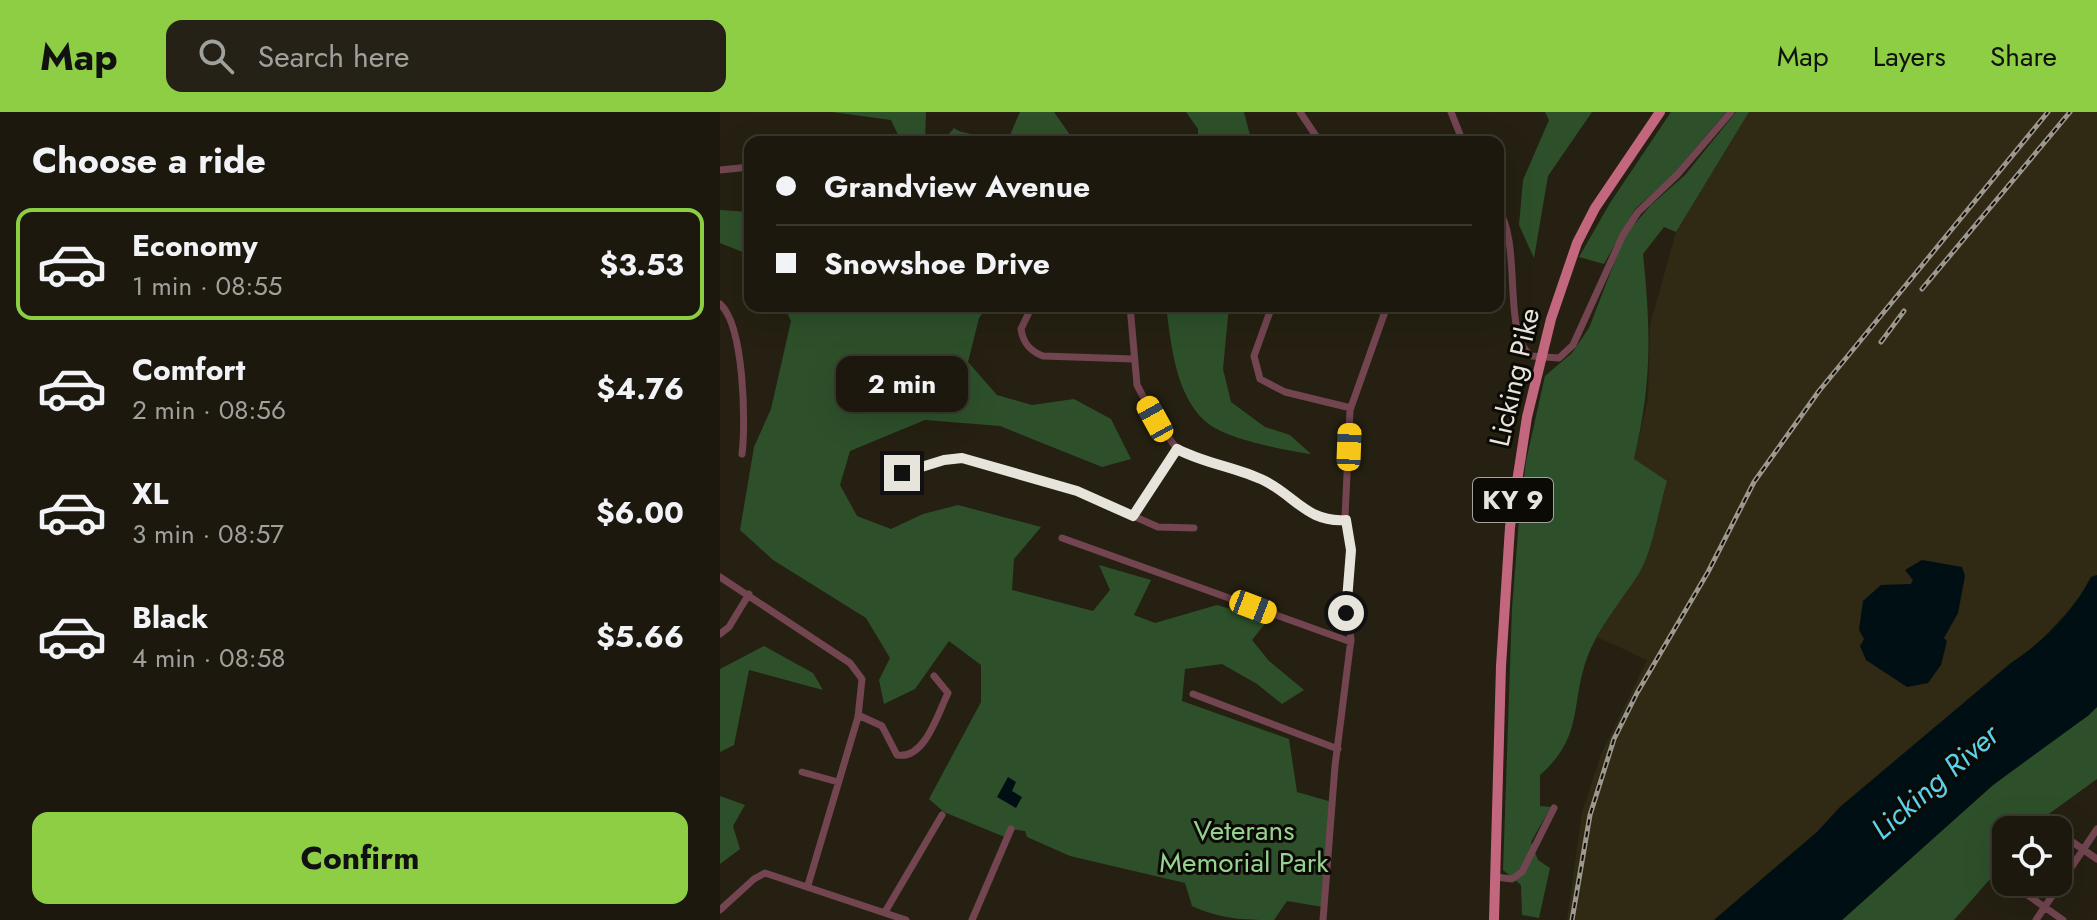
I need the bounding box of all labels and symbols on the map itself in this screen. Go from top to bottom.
street label: Licking Pike [1479,304,1550,450]
callout: 2 min [836,357,968,413]
car [1133,392,1177,446]
car [1336,423,1362,471]
route end [884,455,920,491]
road number: KY 9 [1473,478,1553,522]
car [1226,587,1280,627]
route start [1328,595,1364,631]
water label: Licking River [1861,713,2010,849]
park label: Veterans Memorial Park [1159,810,1329,883]

